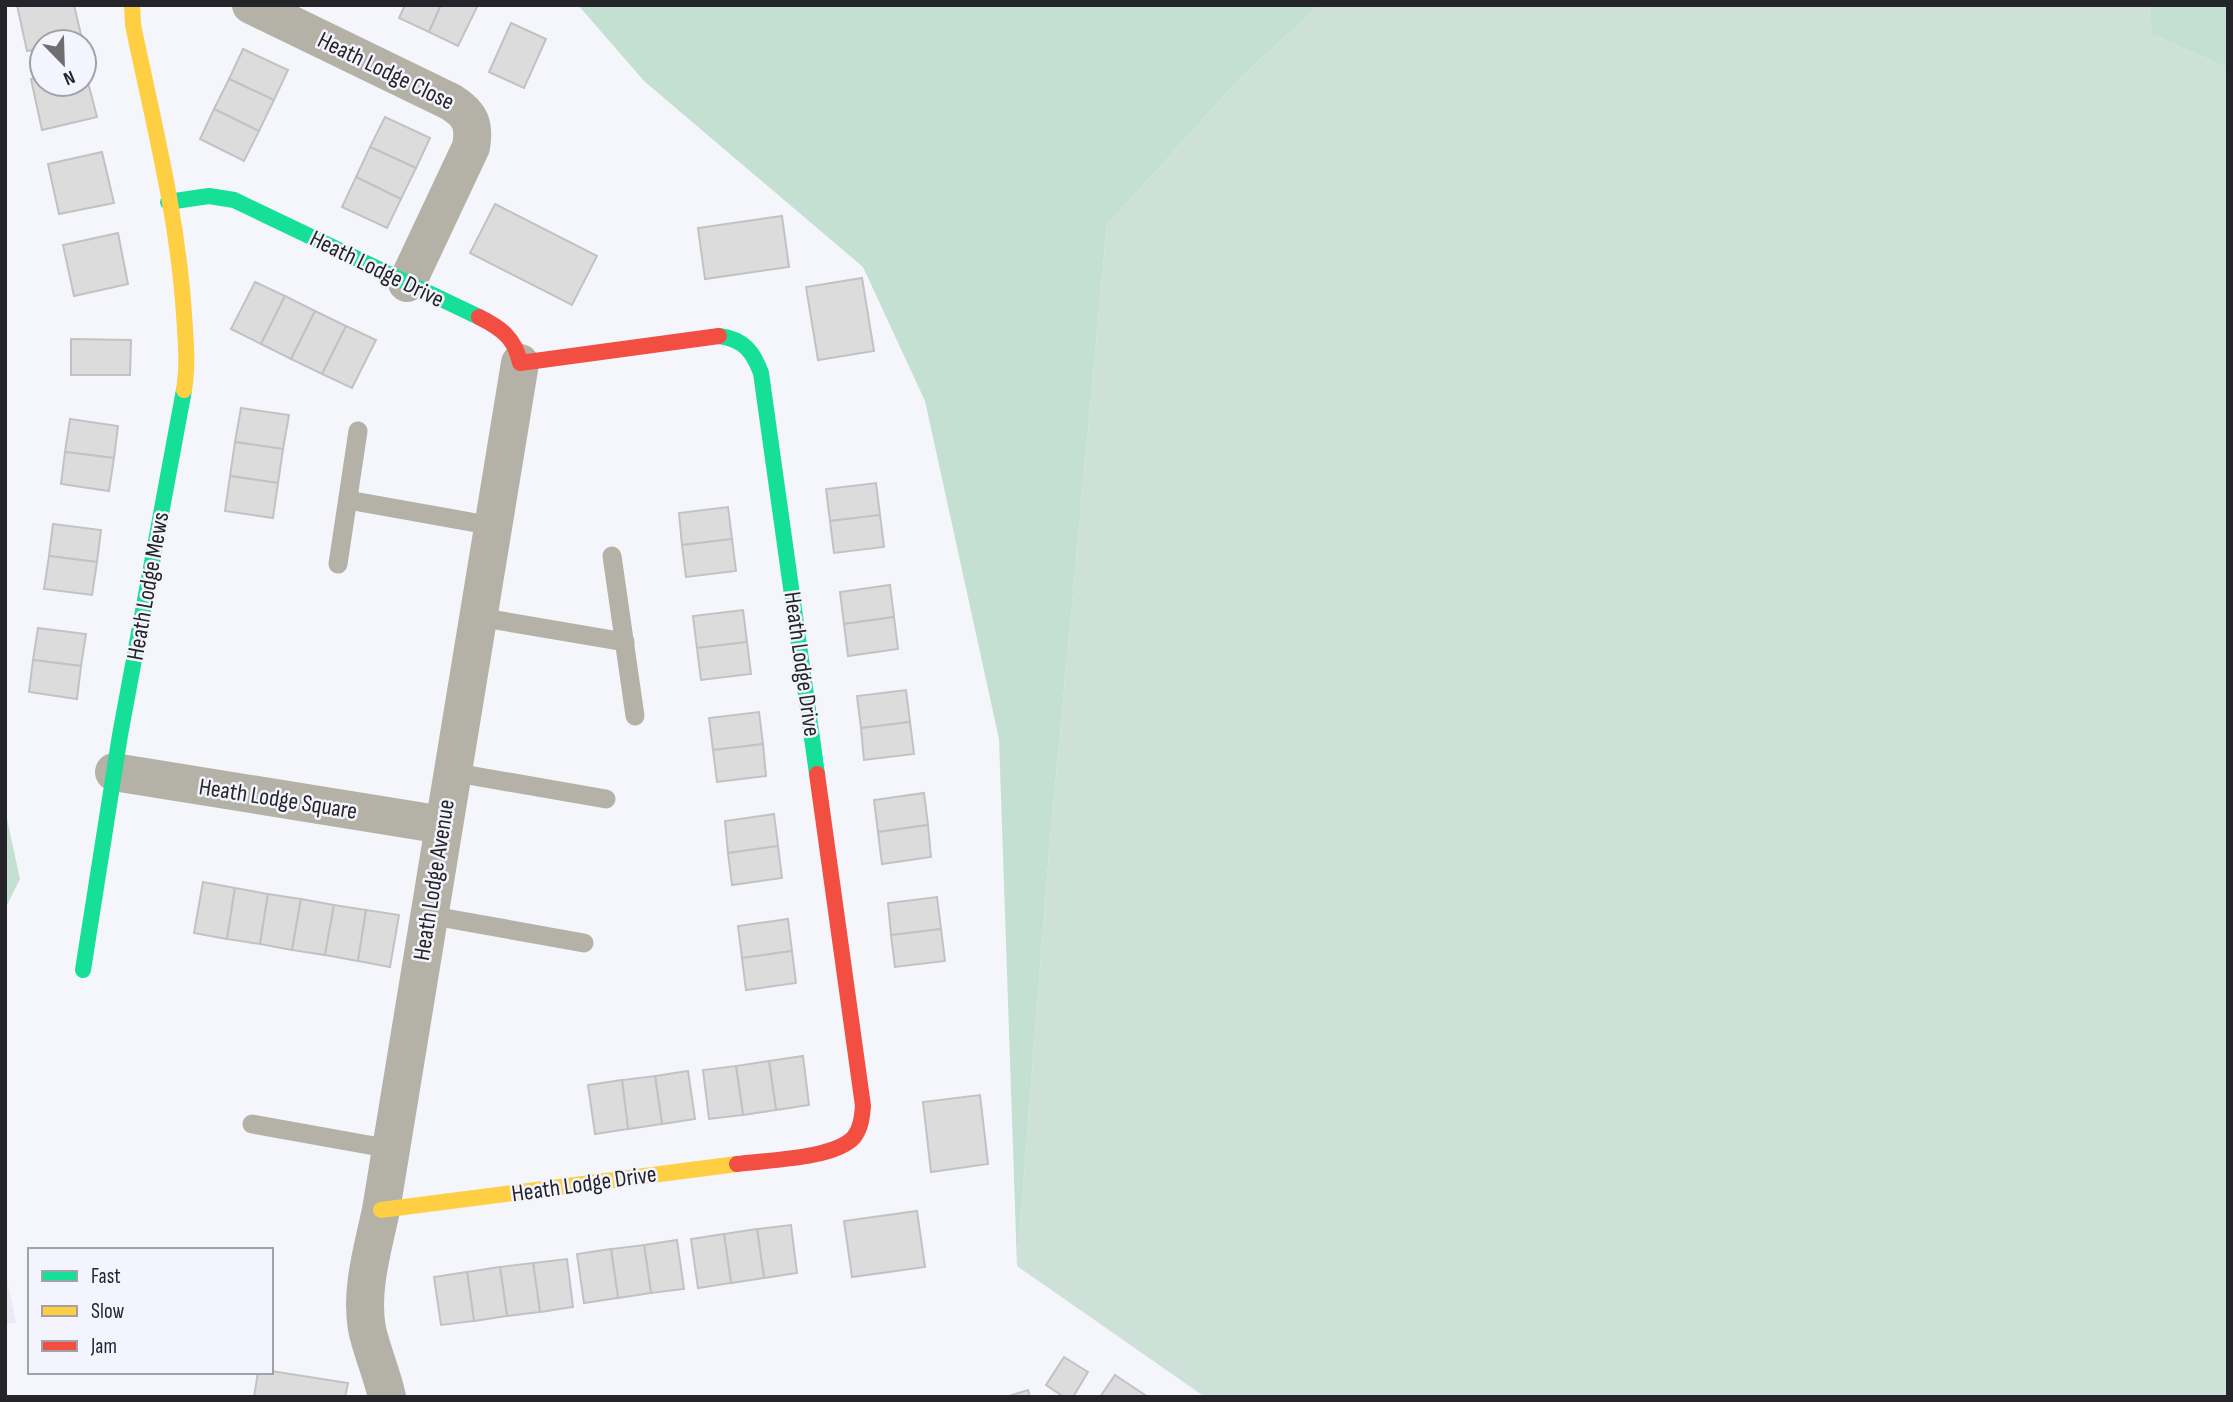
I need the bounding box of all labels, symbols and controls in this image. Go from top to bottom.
street label: Heath Lodge Close [313,25,459,117]
north arrow [28,28,98,98]
text: N [60,65,78,90]
street label: Heath Lodge Drive [305,224,449,314]
street label: Heath Lodge Mews [121,510,175,662]
street label: Heath Lodge Drive [777,590,827,738]
street label: Heath Lodge Square [197,772,359,826]
street label: Heath Lodge Avenue [407,797,461,963]
street label: Heath Lodge Drive [510,1159,658,1209]
legend [28,1248,273,1374]
text: Fast [91,1264,121,1289]
text: Slow [91,1299,125,1324]
text: Jam [90,1334,117,1359]

